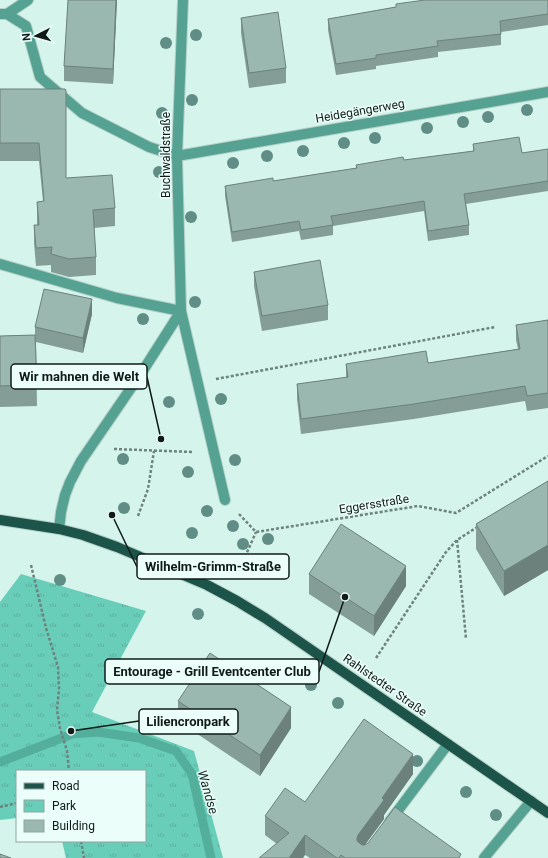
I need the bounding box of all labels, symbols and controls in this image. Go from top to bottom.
north arrow [16,16,56,56]
text: N [20,32,33,42]
street label: Heidegängerweg [314,96,406,126]
street label: Buchwaldstraße [159,112,173,198]
callout: Wir mahnen die Welt [11,364,147,389]
text: Wir mahnen die Welt [19,369,140,384]
street label: Eggersstraße [338,492,410,516]
callout: Wilhelm-Grimm-Straße [137,554,289,579]
text: Wilhelm-Grimm-Straße [145,559,281,574]
street label: Rahlstedter Straße [340,651,430,719]
callout: Entourage - Grill Eventcenter Club [105,659,319,684]
text: Entourage - Grill Eventcenter Club [113,664,311,679]
callout: Liliencronpark [139,709,238,734]
text: Liliencronpark [146,714,231,729]
water label: Wandse [195,768,222,816]
legend [16,770,146,842]
text: Road [52,779,80,793]
text: Park [52,799,77,813]
text: Building [52,819,95,833]

